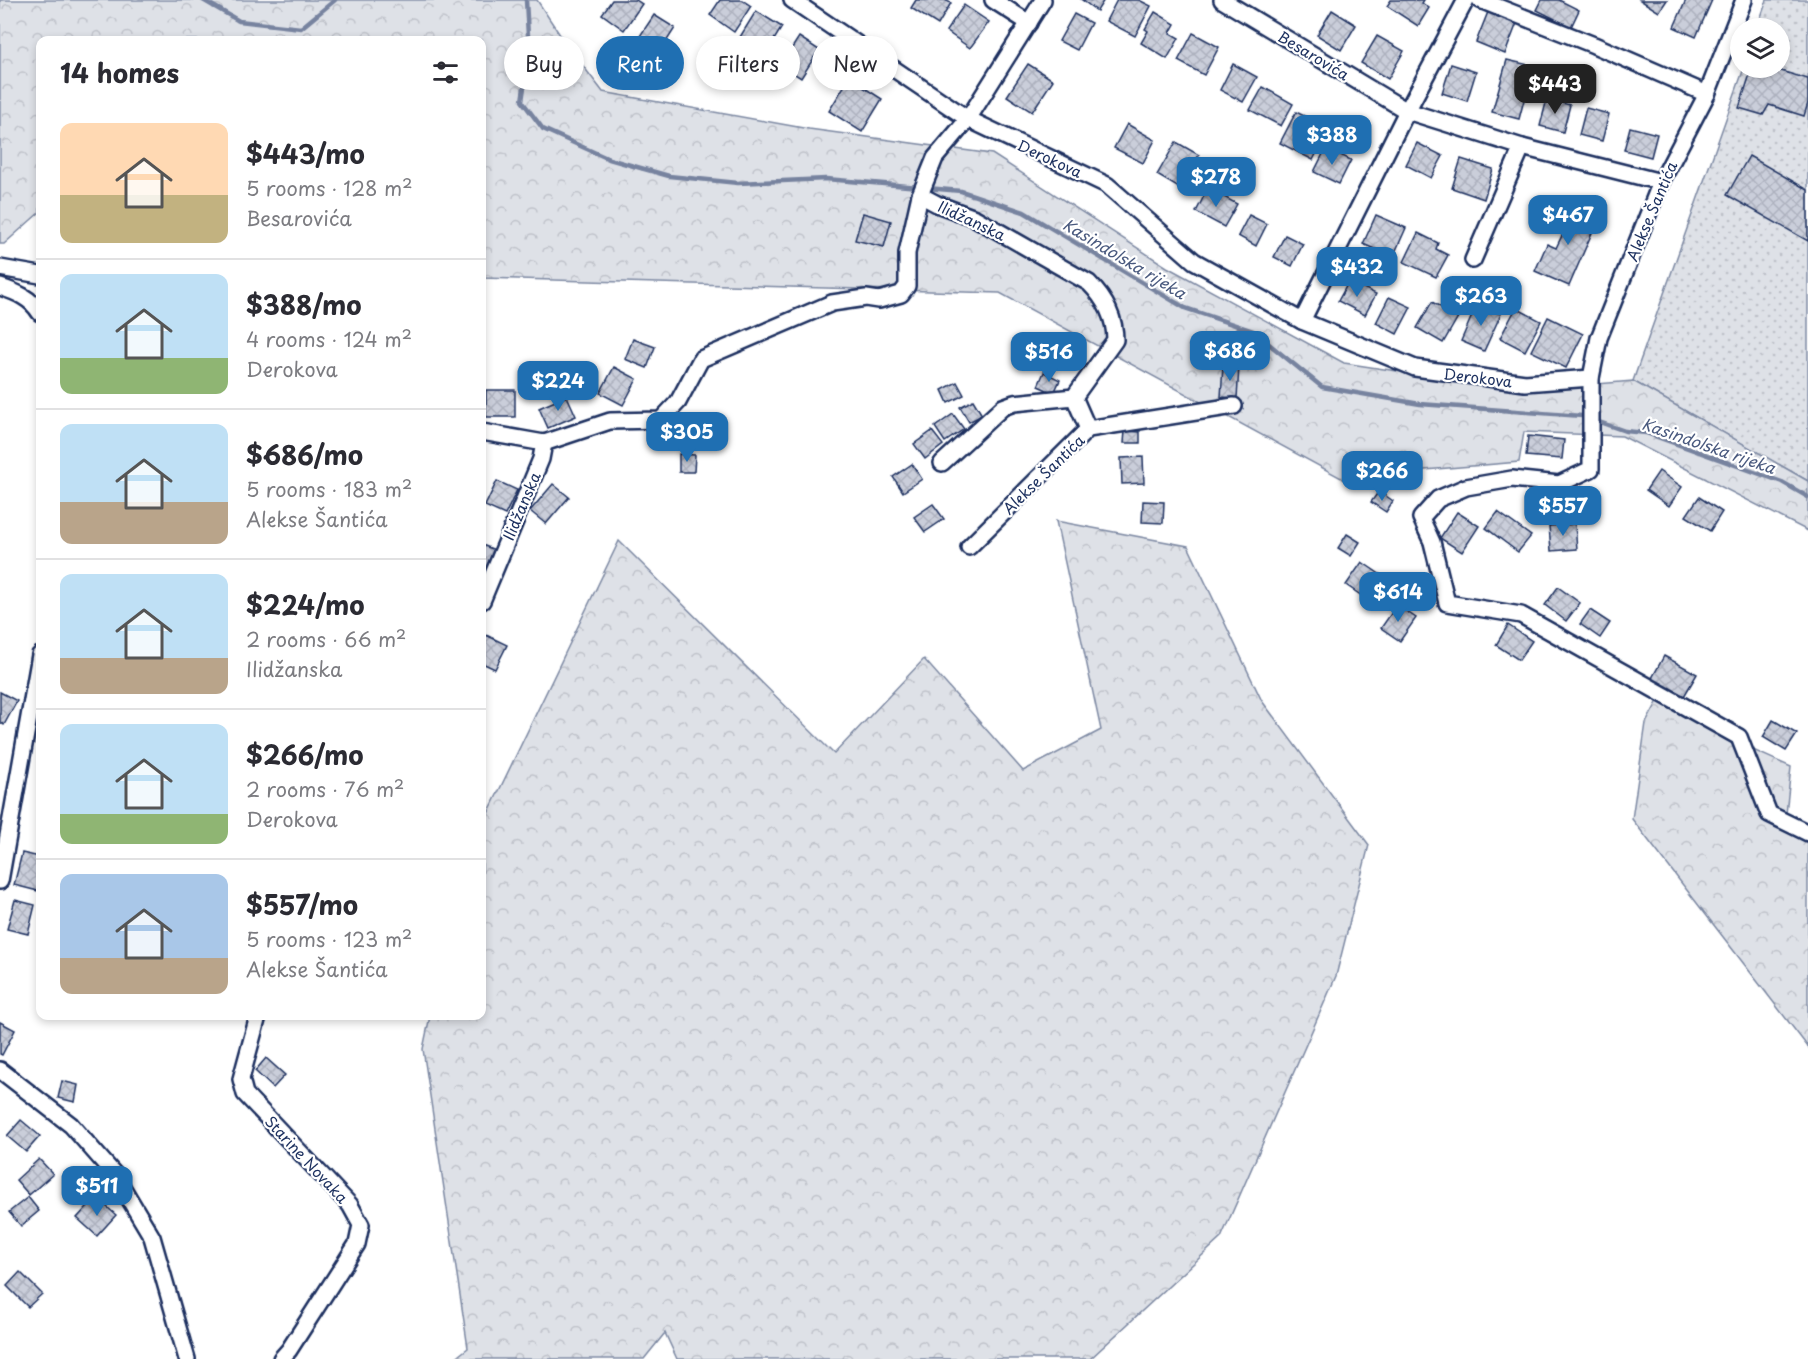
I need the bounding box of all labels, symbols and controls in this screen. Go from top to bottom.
map controls [1730,18,1790,78]
button: layers [1730,18,1790,78]
street label: Besarovića [1274,25,1354,86]
chip: Buy [504,36,584,90]
chip: Rent [596,36,684,90]
chip: Filters [696,36,800,90]
chip: New [812,36,898,90]
text: 14 homes [60,53,179,92]
icon: filters [429,56,462,89]
pin: $443 [1519,64,1591,115]
text: $443 [1528,68,1582,98]
pin: $388 [1296,115,1368,166]
text: $388 [1306,119,1358,149]
street label: Derokova [1014,133,1087,183]
text: $443/mo [246,134,365,173]
icon: home [108,147,180,219]
pin: $278 [1180,157,1252,208]
street label: Alekse Šantića [1620,157,1683,264]
text: $278 [1191,161,1241,191]
text: 5 rooms · 128 m² [246,173,412,203]
street label: Ilidžanska [934,194,1010,246]
pin: $467 [1532,195,1604,246]
text: $467 [1542,199,1594,229]
text: Besarovića [246,203,352,233]
water label: Kasindolska rijeka [1059,212,1192,305]
pin: $432 [1321,247,1393,298]
text: $432 [1331,251,1383,281]
pin: $263 [1445,276,1517,327]
text: $263 [1455,280,1507,310]
text: $388/mo [246,285,362,324]
icon: home [108,298,180,370]
text: 4 rooms · 124 m² [246,324,412,354]
pin: $686 [1194,331,1266,382]
pin: $516 [1013,332,1085,383]
text: $686 [1204,335,1256,365]
text: $516 [1025,336,1073,366]
text: Derokova [246,354,338,384]
pin: $224 [522,361,594,412]
street label: Derokova [1442,361,1514,393]
text: $224 [531,365,585,395]
water label: Kasindolska rijeka [1639,411,1780,479]
pin: $305 [651,412,723,463]
text: $305 [660,416,714,446]
street label: Alekse Šantića [997,428,1090,519]
text: $686/mo [246,435,363,474]
icon: home [108,448,180,520]
pin: $266 [1346,451,1418,502]
text: $266 [1356,455,1408,485]
street label: Ilidžanska [496,468,546,544]
text: 5 rooms · 183 m² [246,474,412,504]
pin: $557 [1527,486,1599,537]
text: $557 [1538,490,1588,520]
text: Alekse Šantića [246,504,388,534]
pin: $614 [1362,572,1434,623]
text: $614 [1373,576,1423,606]
text: $224/mo [246,585,365,624]
icon: home [108,598,180,670]
text: 2 rooms · 66 m² [246,624,406,654]
text: Ilidžanska [246,654,343,684]
text: $266/mo [246,735,364,774]
icon: home [108,748,180,820]
text: 2 rooms · 76 m² [246,774,404,804]
text: Derokova [246,804,338,834]
text: $557/mo [246,885,358,924]
icon: home [108,898,180,970]
text: 5 rooms · 123 m² [246,924,412,954]
text: Alekse Šantića [246,954,388,984]
street label: Starine Novaka [260,1110,354,1209]
pin: $511 [61,1166,133,1217]
text: $511 [76,1170,118,1200]

